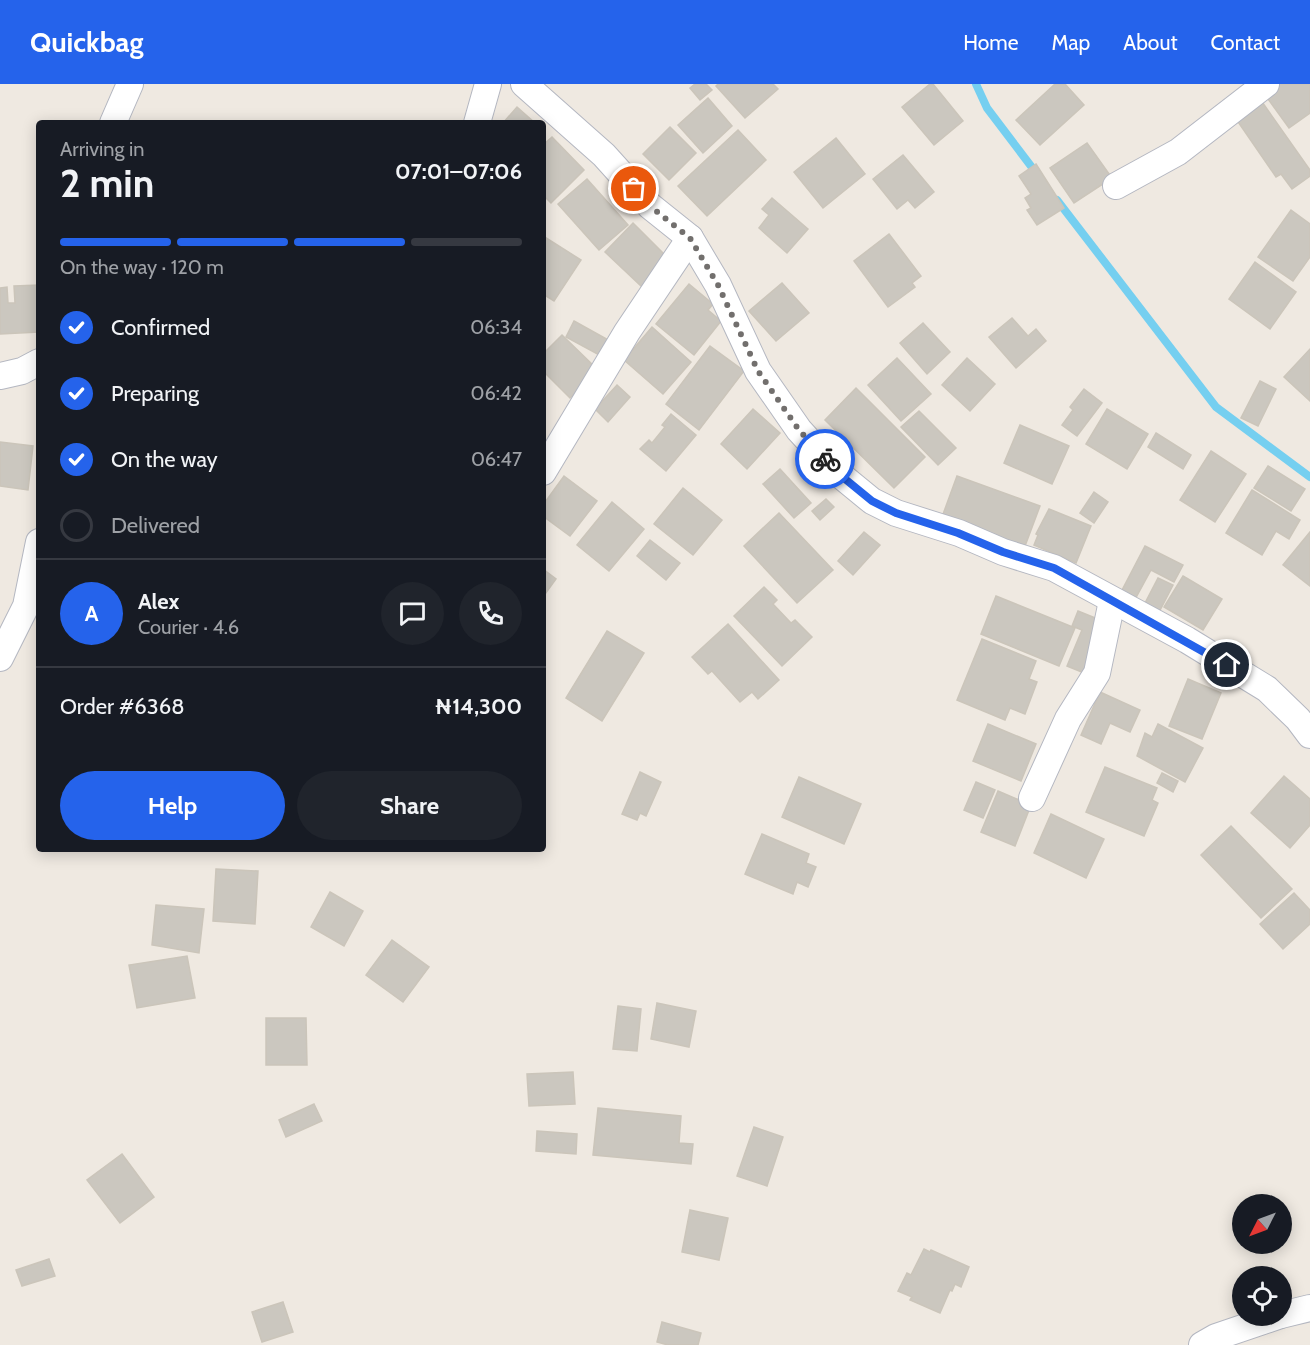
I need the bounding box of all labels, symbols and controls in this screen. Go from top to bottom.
text: Quickbag [30,25,144,59]
text: Home [963,30,1019,55]
text: Map [1052,30,1090,55]
text: About [1123,30,1177,55]
text: Contact [1210,30,1280,55]
text: Arriving in [60,137,144,161]
text: 07:01–07:06 [395,158,522,185]
text: 2 min [60,159,154,207]
pin [608,163,659,214]
icon: bag [617,172,650,205]
text: On the way · 120 m [60,255,224,279]
icon: check [60,311,93,344]
text: Confirmed [111,314,210,341]
text: 06:34 [470,315,522,339]
icon: check [60,377,93,410]
text: Preparing [111,380,199,407]
text: 06:42 [470,381,522,405]
courier [795,429,855,489]
icon: check [60,443,93,476]
icon: bike [809,443,842,476]
text: On the way [111,446,218,473]
text: 06:47 [471,447,522,471]
text: Delivered [111,512,200,539]
button: chat [381,582,444,645]
button: phone [459,582,522,645]
text: Alex [138,588,179,615]
text: A [85,600,98,627]
text: Courier · 4.6 [138,615,239,639]
pin [1201,639,1252,690]
icon: home [1210,648,1243,681]
text: Order #6368 [60,693,185,720]
text: ₦14,300 [434,693,522,720]
button: Help [60,771,285,840]
button: Share [297,771,522,840]
north arrow [1232,1194,1292,1254]
map controls [1232,1194,1292,1326]
button: locate [1232,1266,1292,1326]

